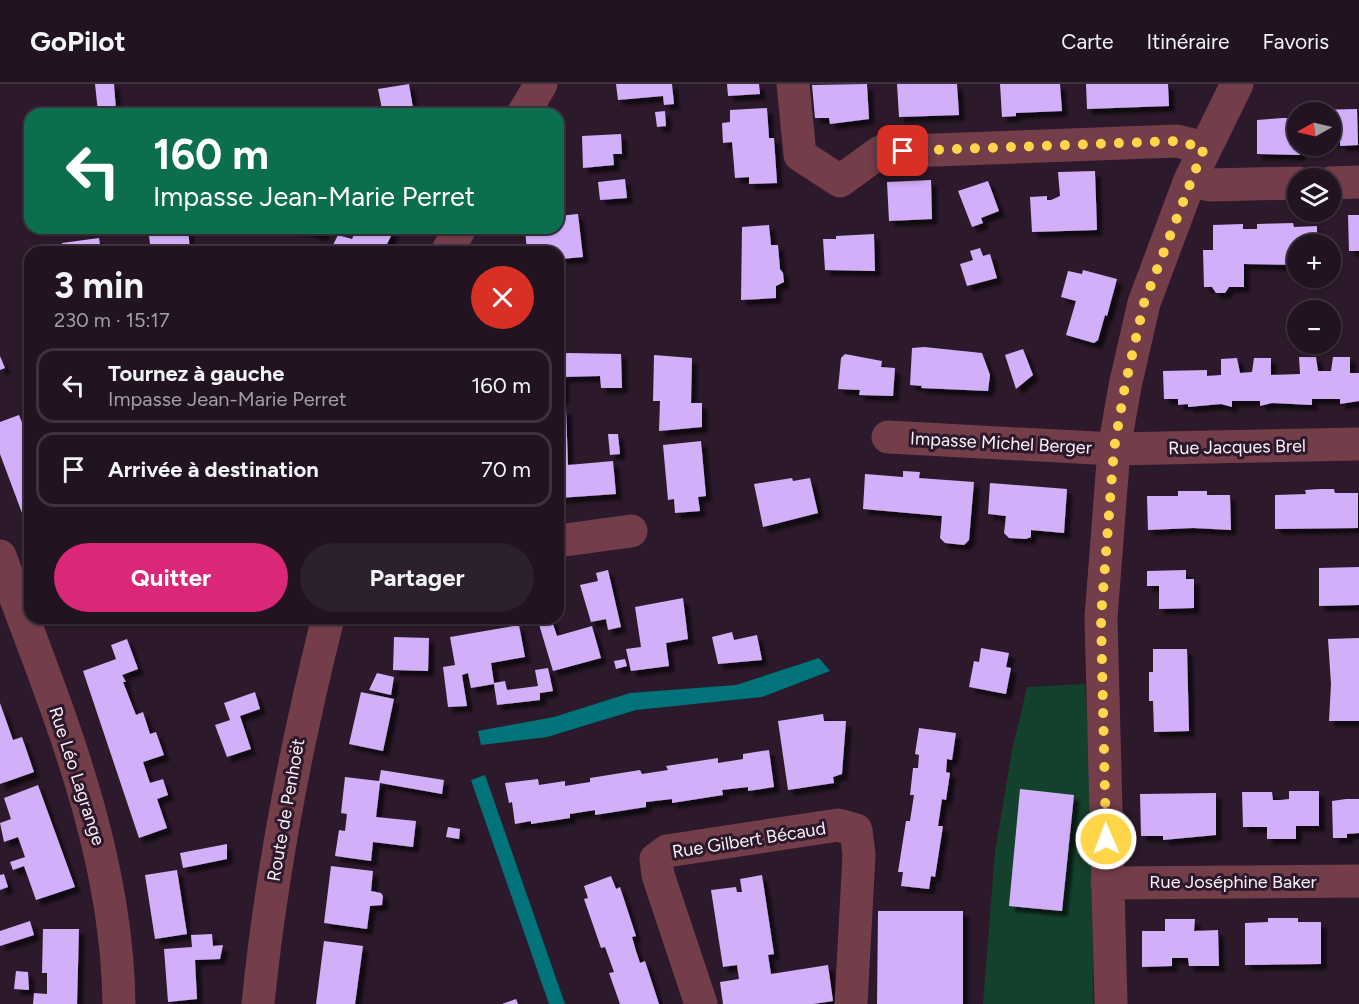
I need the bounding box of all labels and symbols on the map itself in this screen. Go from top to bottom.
north arrow [1287,102,1341,156]
pin [877,125,928,176]
street label: Impasse Michel Berger [910,427,1092,459]
street label: Rue Jacques Brel [1168,435,1306,459]
street label: Rue Léo Lagrange [44,704,110,848]
street label: Route de Penhoët [263,737,309,883]
position arrow [1074,807,1138,871]
street label: Rue Gilbert Bécaud [671,817,827,863]
street label: Rue Joséphine Baker [1149,871,1317,893]

